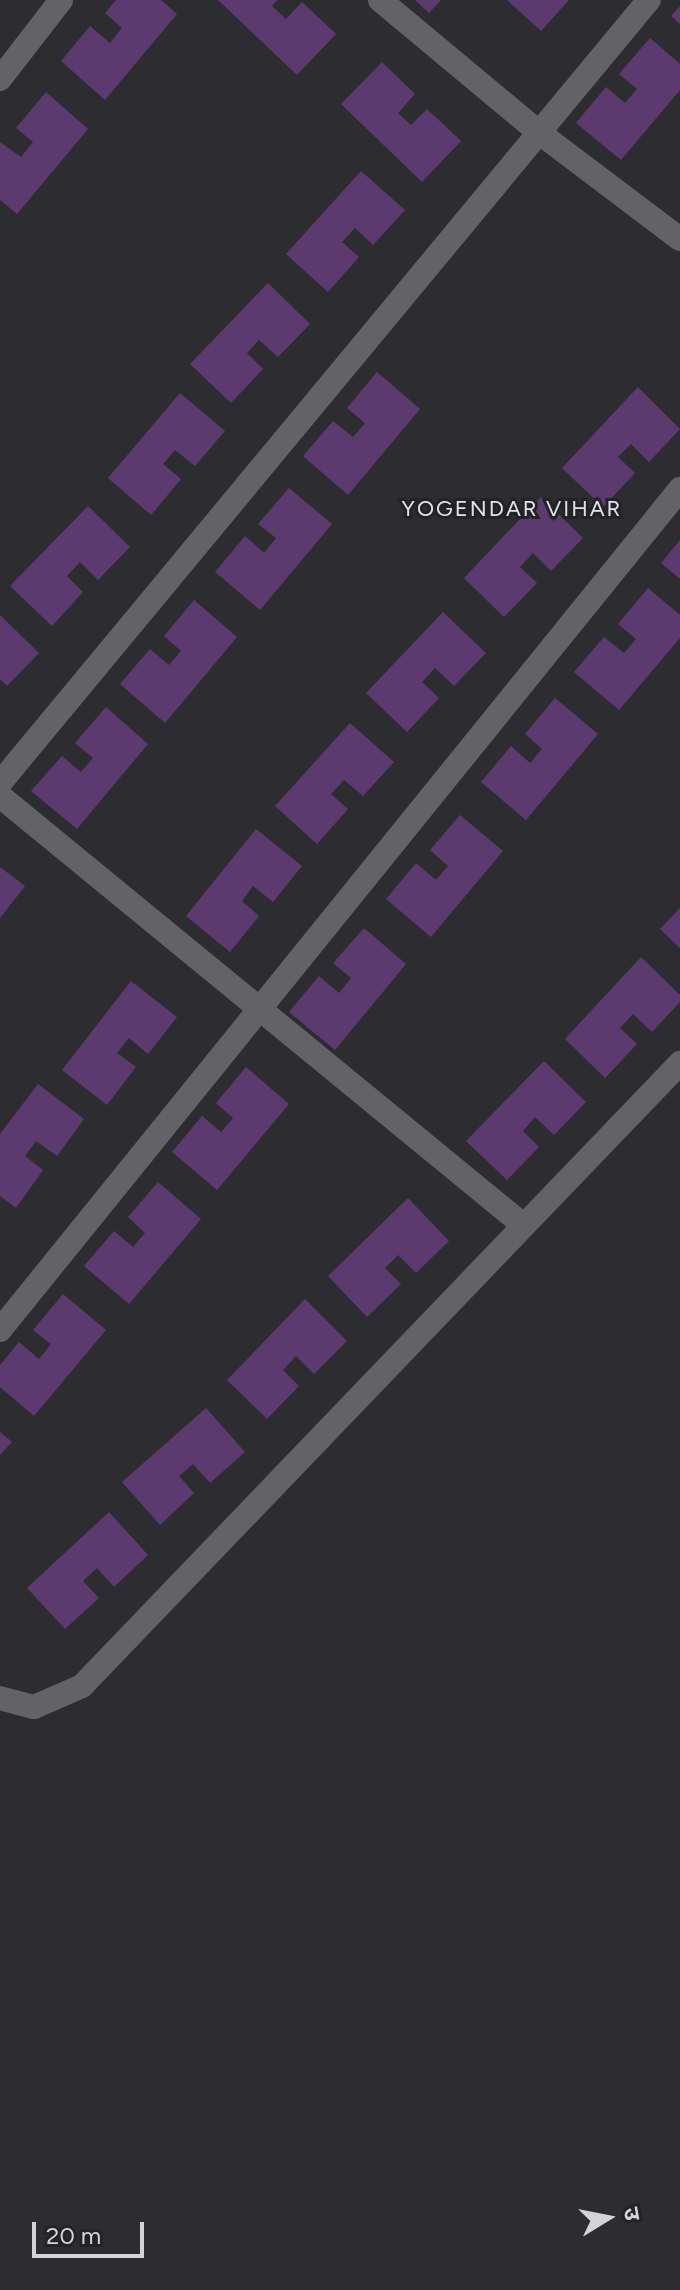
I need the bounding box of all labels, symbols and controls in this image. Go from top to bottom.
district label: YOGENDAR VIHAR [402,496,622,522]
north arrow [568,2178,648,2258]
text: उ [618,2205,647,2222]
scale bar [36,2206,148,2256]
text: 20 m [46,2221,101,2250]

